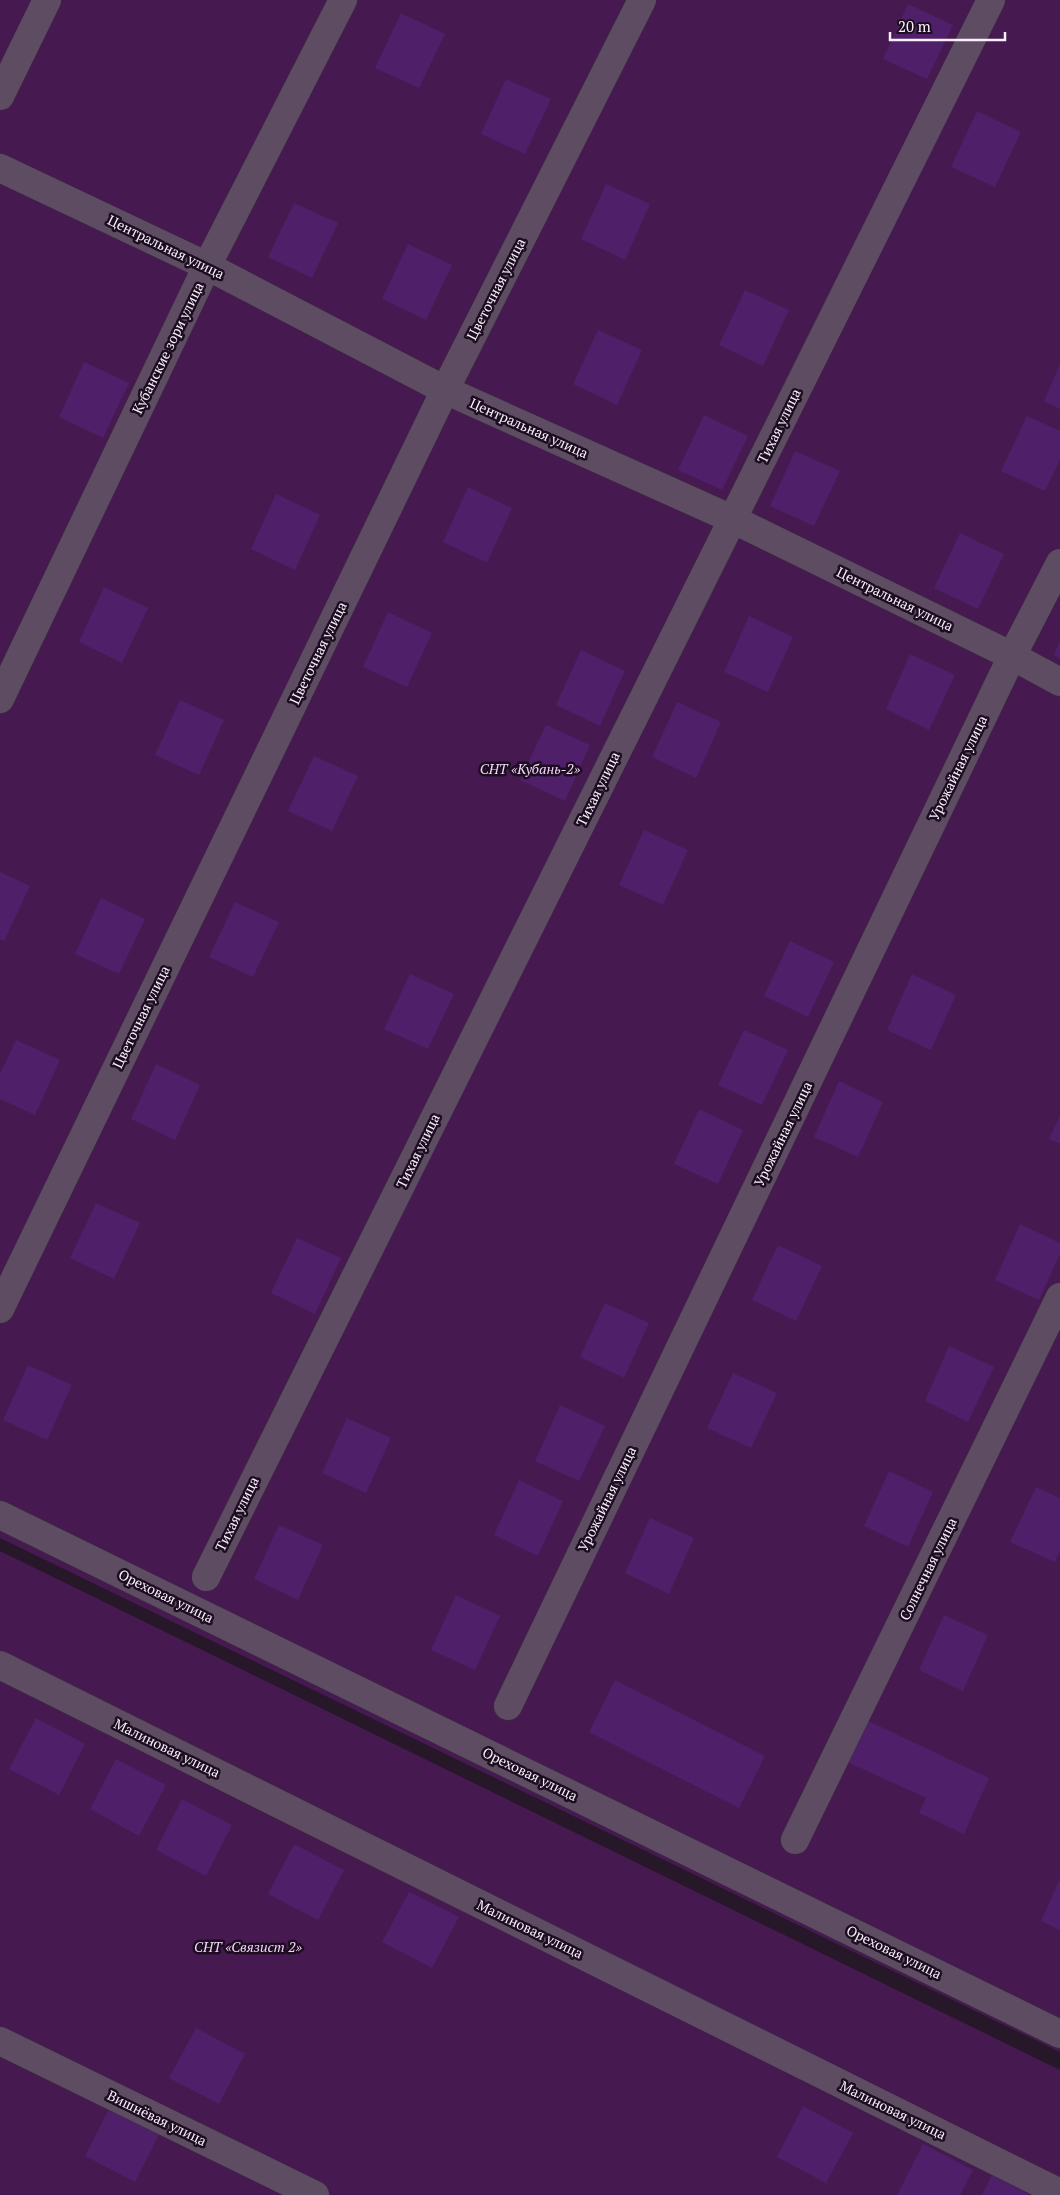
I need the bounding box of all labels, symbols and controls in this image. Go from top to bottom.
scale bar [890,10,1005,42]
text: 20 m [898,16,931,36]
street label: Центральная улица [105,210,228,283]
street label: Цветочная улица [462,235,529,343]
street label: Кубанские зори улица [127,279,208,417]
street label: Тихая улица [752,385,805,466]
street label: Центральная улица [467,393,591,462]
street label: Центральная улица [834,562,957,635]
street label: Цветочная улица [284,598,351,707]
street label: Урожайная улица [924,712,991,823]
street label: Тихая улица [571,748,624,829]
park label: СНТ «Кубань-2» [480,759,581,778]
street label: Цветочная улица [107,962,174,1071]
street label: Урожайная улица [749,1078,816,1189]
street label: Тихая улица [391,1110,444,1191]
street label: Урожайная улица [573,1443,640,1554]
street label: Тихая улица [210,1473,263,1554]
street label: Солнечная улица [894,1514,961,1623]
street label: Ореховая улица [115,1564,217,1627]
street label: Малиновая улица [111,1714,223,1781]
street label: Ореховая улица [479,1742,581,1805]
street label: Малиновая улица [474,1895,586,1962]
street label: Ореховая улица [843,1920,945,1983]
park label: СНТ «Связист 2» [194,1937,303,1956]
street label: Малиновая улица [837,2076,949,2143]
street label: Вишнёвая улица [104,2085,210,2150]

